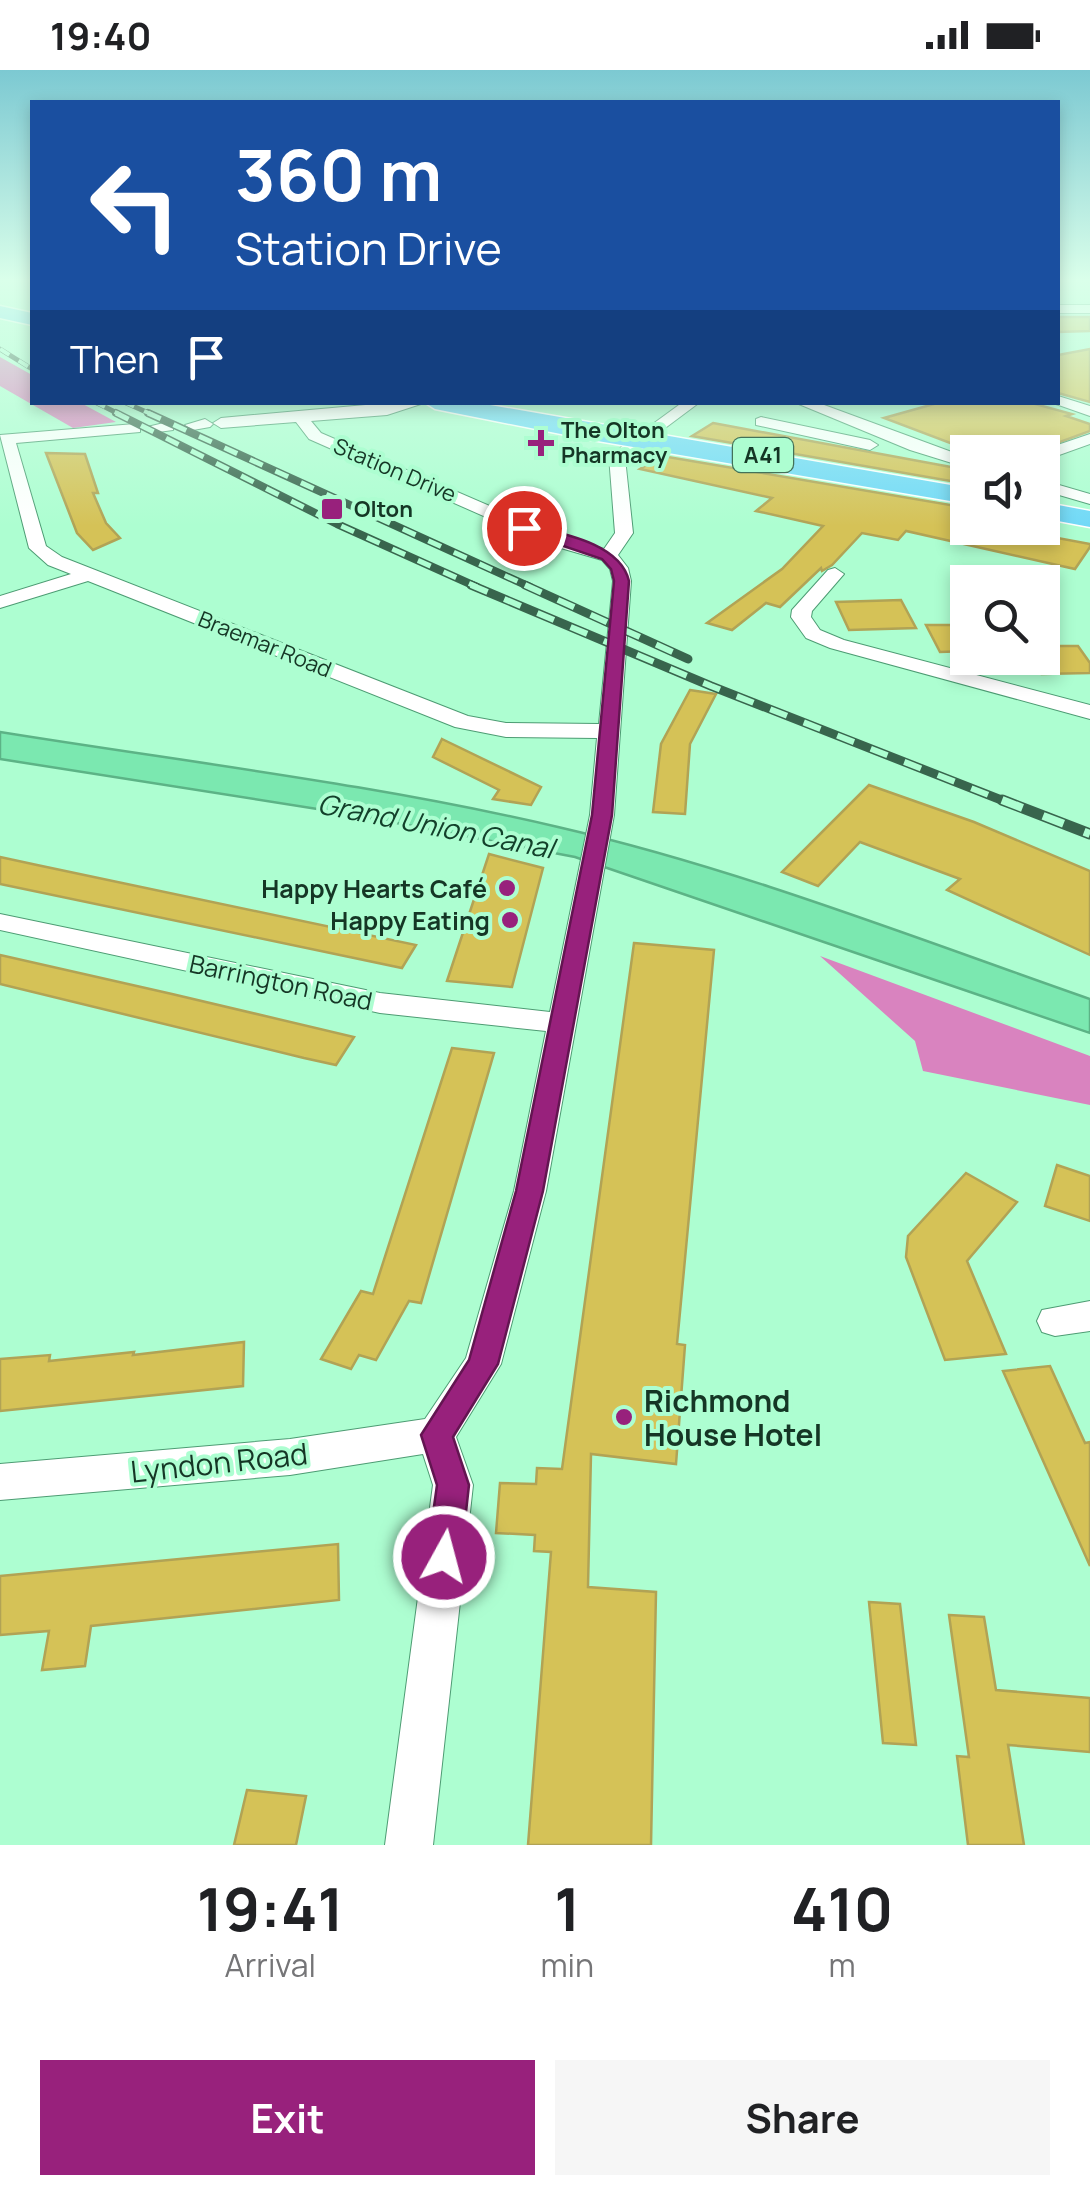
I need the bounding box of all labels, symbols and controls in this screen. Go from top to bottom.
text: 19:40 [50,9,151,61]
text: 360 m [235,126,442,222]
icon: left [70,140,200,270]
text: Station Drive [235,217,502,279]
icon: arrive [179,330,234,385]
text: Then [70,332,159,384]
place label: The Olton Pharmacy [561,415,668,470]
street label: Station Drive [329,431,461,509]
marker: The Olton Pharmacy [530,432,552,454]
map controls [950,435,1060,675]
button: sound [950,435,1060,545]
road number: A41 [733,438,793,472]
pin [482,486,567,571]
place label: Olton [354,494,413,524]
marker: Olton [319,496,345,522]
icon: arrive [497,501,552,556]
button: search [950,565,1060,675]
street label: Braemar Road [194,604,336,684]
water label: Grand Union Canal [315,783,561,867]
place label: Happy Hearts Café [261,871,487,906]
marker: Happy Hearts Café [496,877,518,899]
place label: Happy Eating [330,903,490,938]
marker: Happy Eating [499,909,521,931]
street label: Barrington Road [186,946,376,1018]
place label: Richmond House Hotel [644,1380,822,1455]
marker: Richmond House Hotel [613,1406,635,1428]
street label: Lyndon Road [128,1432,310,1492]
position arrow [392,1505,496,1609]
text: 19:41 [197,1867,344,1949]
text: 1 [554,1867,580,1949]
text: 410 [791,1867,893,1949]
text: Arrival [225,1943,316,1987]
text: min [540,1943,594,1987]
text: m [828,1943,856,1987]
button: Exit [40,2060,535,2175]
button: Share [555,2060,1050,2175]

